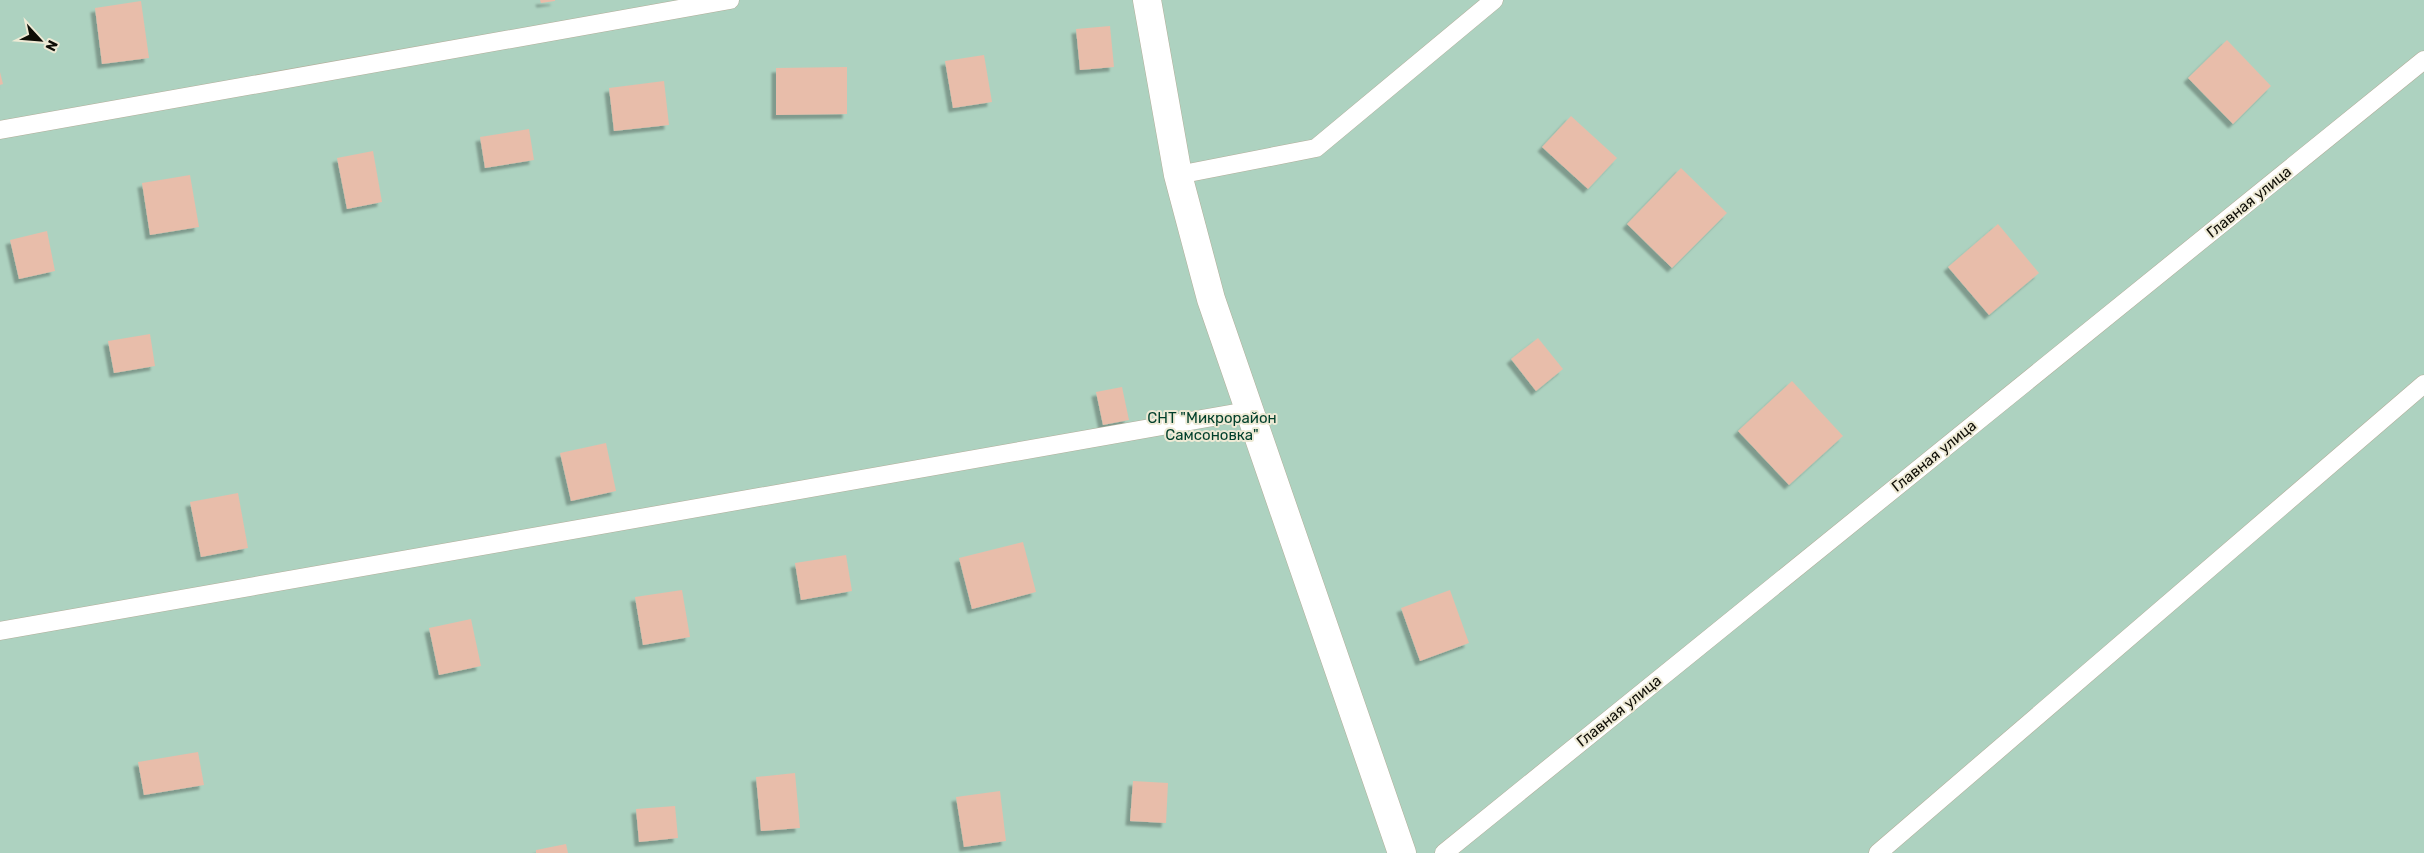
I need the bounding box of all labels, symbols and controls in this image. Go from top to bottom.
north arrow [15,15,65,65]
text: N [41,37,61,54]
street label: Главная улица [2203,162,2295,242]
park label: СНТ "Микрорайон Самсоновка" [1147,409,1277,444]
street label: Главная улица [1888,416,1980,496]
street label: Главная улица [1573,671,1665,751]

